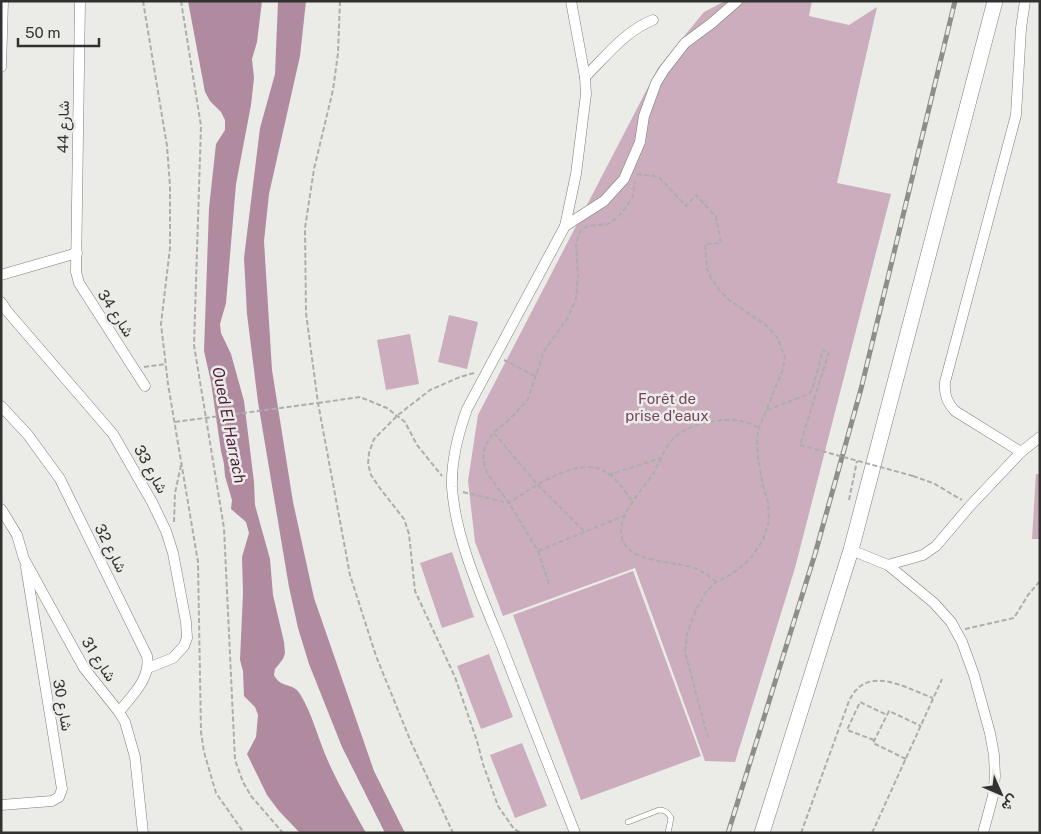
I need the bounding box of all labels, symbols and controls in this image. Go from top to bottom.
scale bar [18,15,99,47]
text: 50 m [25,24,60,41]
street label: شارع 44 [54,100,75,154]
street label: شارع 34 [92,286,138,341]
water label: Oued El Harrach [208,365,250,485]
park label: Forêt de prise d'eaux [625,390,709,424]
street label: شارع 33 [128,442,171,498]
street label: شارع 32 [89,521,130,577]
street label: شارع 31 [76,634,120,686]
street label: شارع 30 [47,678,76,733]
north arrow [976,769,1026,819]
text: ش [998,791,1022,815]

